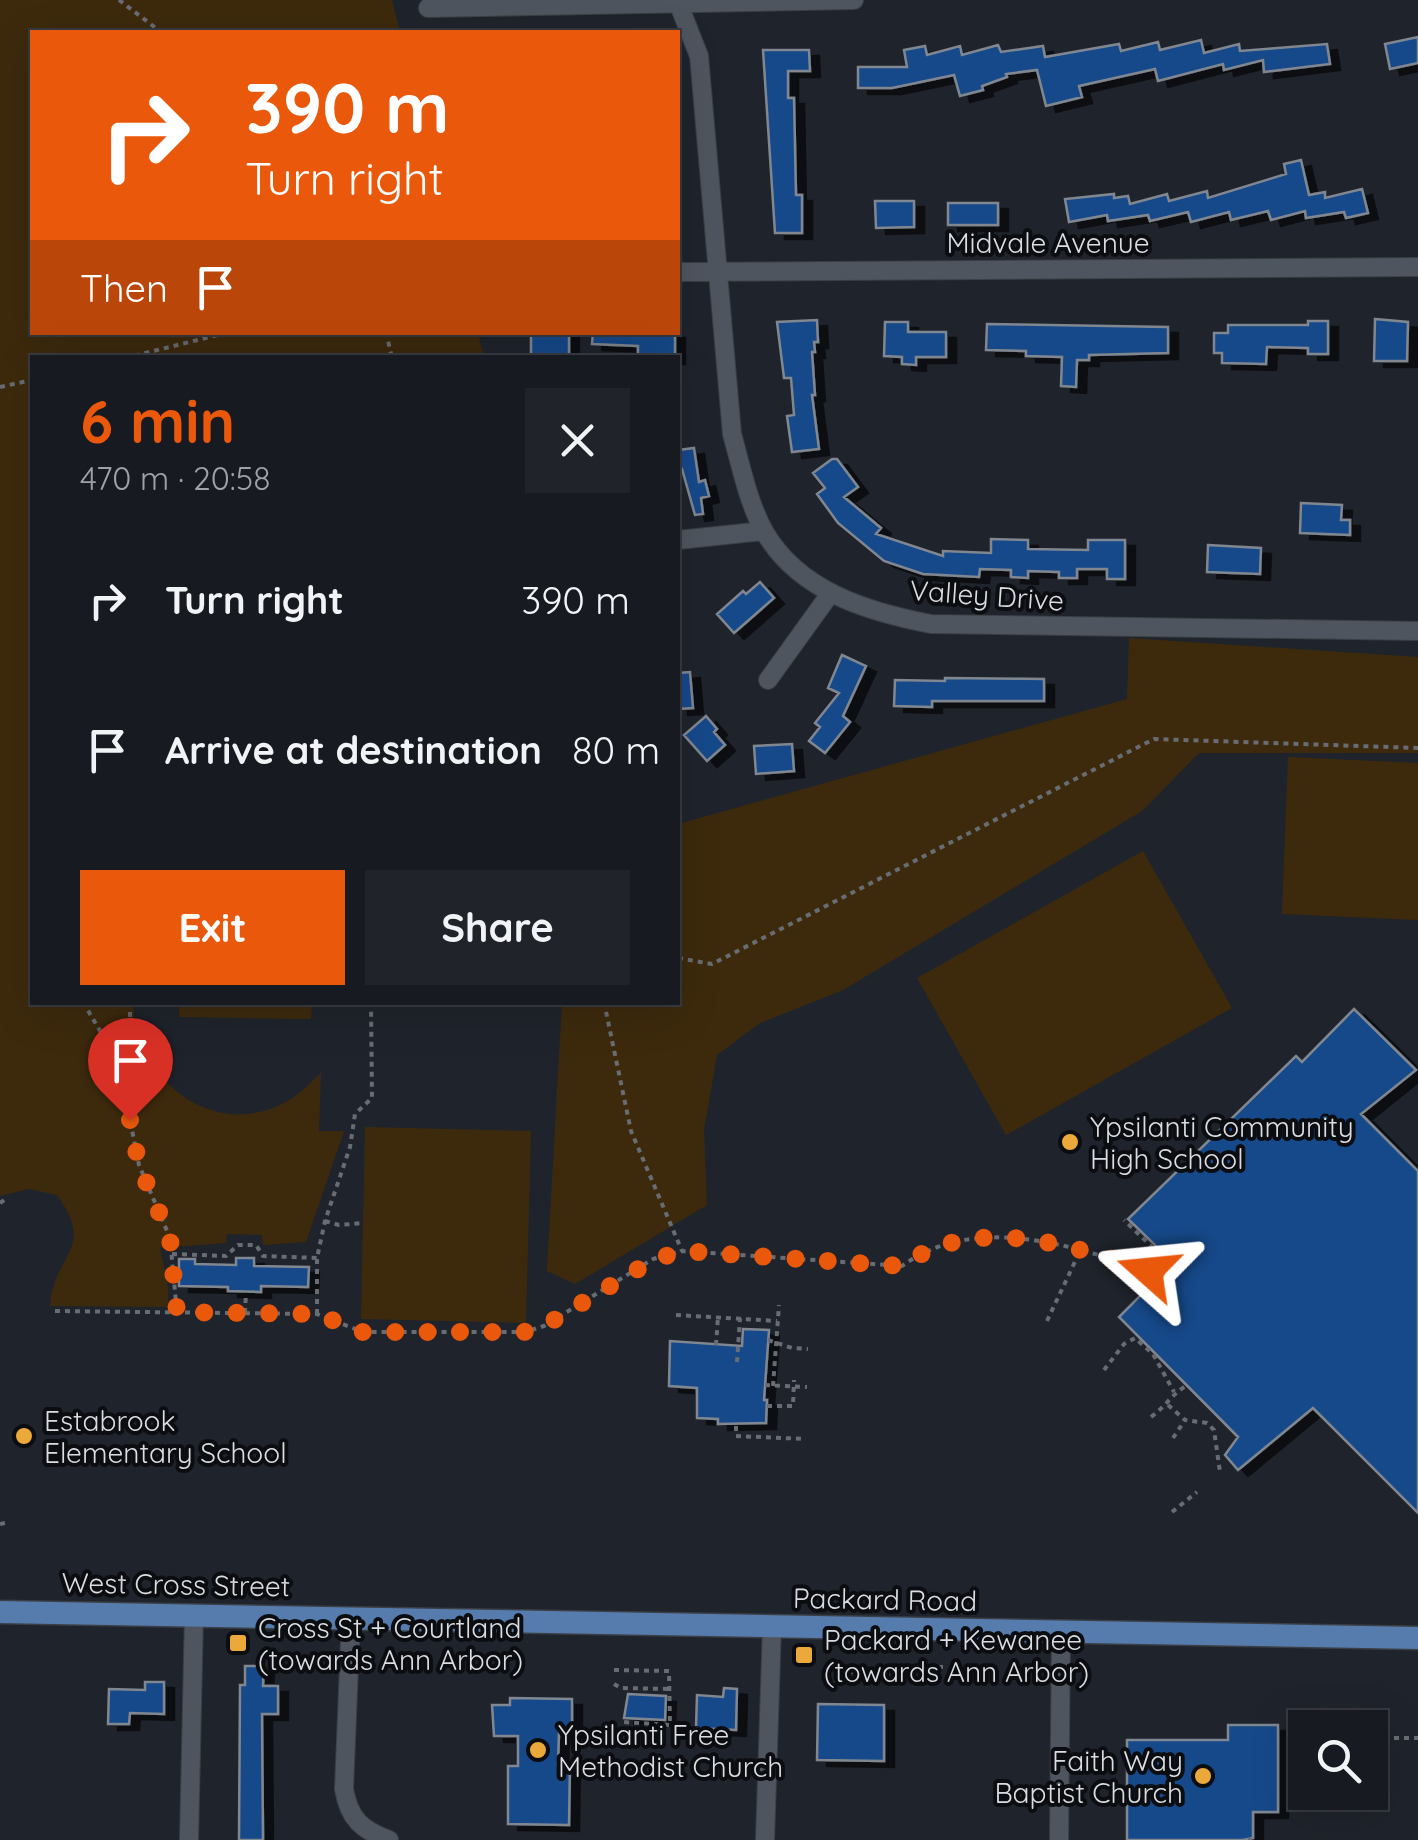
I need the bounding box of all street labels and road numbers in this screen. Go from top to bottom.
street label: Midvale Avenue [946,225,1150,260]
street label: Valley Drive [909,572,1065,618]
street label: West Cross Street [61,1565,291,1603]
street label: Packard Road [793,1580,977,1618]

